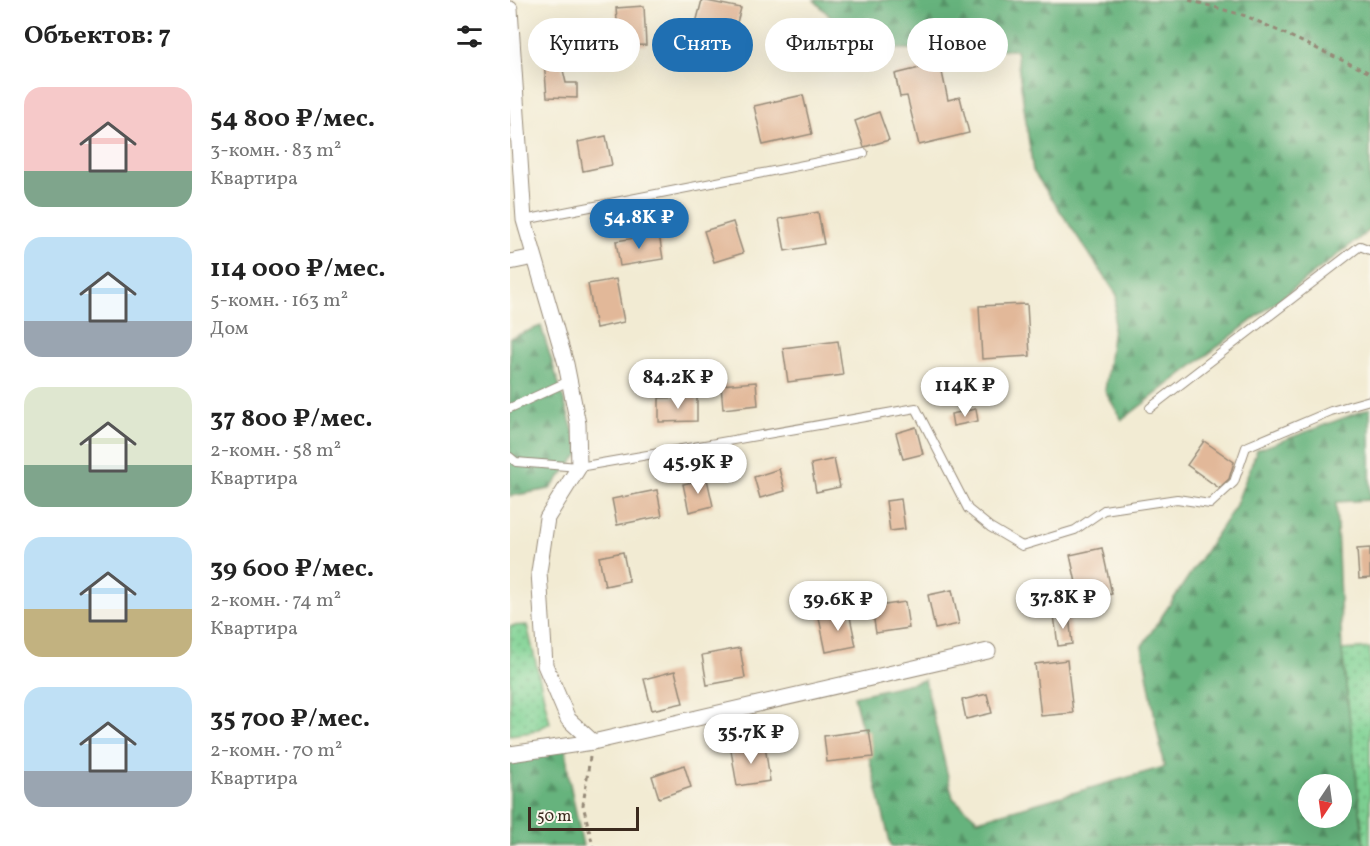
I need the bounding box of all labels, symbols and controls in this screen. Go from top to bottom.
text: Объектов: 7 [24,18,171,54]
chip: Купить [528,18,640,72]
chip: Снять [652,18,753,72]
chip: Фильтры [765,18,895,72]
chip: Новое [907,18,1008,72]
icon: filters [453,20,486,53]
text: 54 800 ₽/мес. [210,101,375,137]
icon: home [72,111,144,183]
text: 3-комн. · 83 m² [210,137,341,165]
text: Квартира [210,165,298,193]
pin: 54.8K ₽ [584,199,694,250]
text: 54.8K ₽ [604,204,674,232]
text: 114 000 ₽/мес. [210,251,386,287]
icon: home [72,261,144,333]
text: 5-комн. · 163 m² [210,287,348,315]
text: Дом [210,315,249,343]
pin: 84.2K ₽ [623,359,733,410]
text: 84.2K ₽ [643,364,713,392]
pin: 114K ₽ [916,367,1014,418]
text: 114K ₽ [935,372,995,400]
text: 37 800 ₽/мес. [210,401,373,437]
icon: home [72,411,144,483]
text: 2-комн. · 58 m² [210,437,341,465]
pin: 45.9K ₽ [643,444,753,495]
text: 45.9K ₽ [663,449,733,477]
text: Квартира [210,465,298,493]
text: 39 600 ₽/мес. [210,551,374,587]
icon: home [72,561,144,633]
pin: 37.8K ₽ [1008,579,1118,630]
pin: 39.6K ₽ [783,581,893,632]
text: 37.8K ₽ [1030,584,1096,612]
text: 39.6K ₽ [803,586,873,614]
text: 2-комн. · 74 m² [210,587,341,615]
text: Квартира [210,615,298,643]
text: 35 700 ₽/мес. [210,701,370,737]
icon: home [72,711,144,783]
pin: 35.7K ₽ [696,714,806,765]
text: 35.7K ₽ [718,719,784,747]
text: 2-комн. · 70 m² [210,737,342,765]
text: Квартира [210,765,298,793]
north arrow [1298,774,1352,828]
map controls [1298,774,1352,828]
scale bar [528,804,639,832]
text: 50 m [537,806,571,828]

